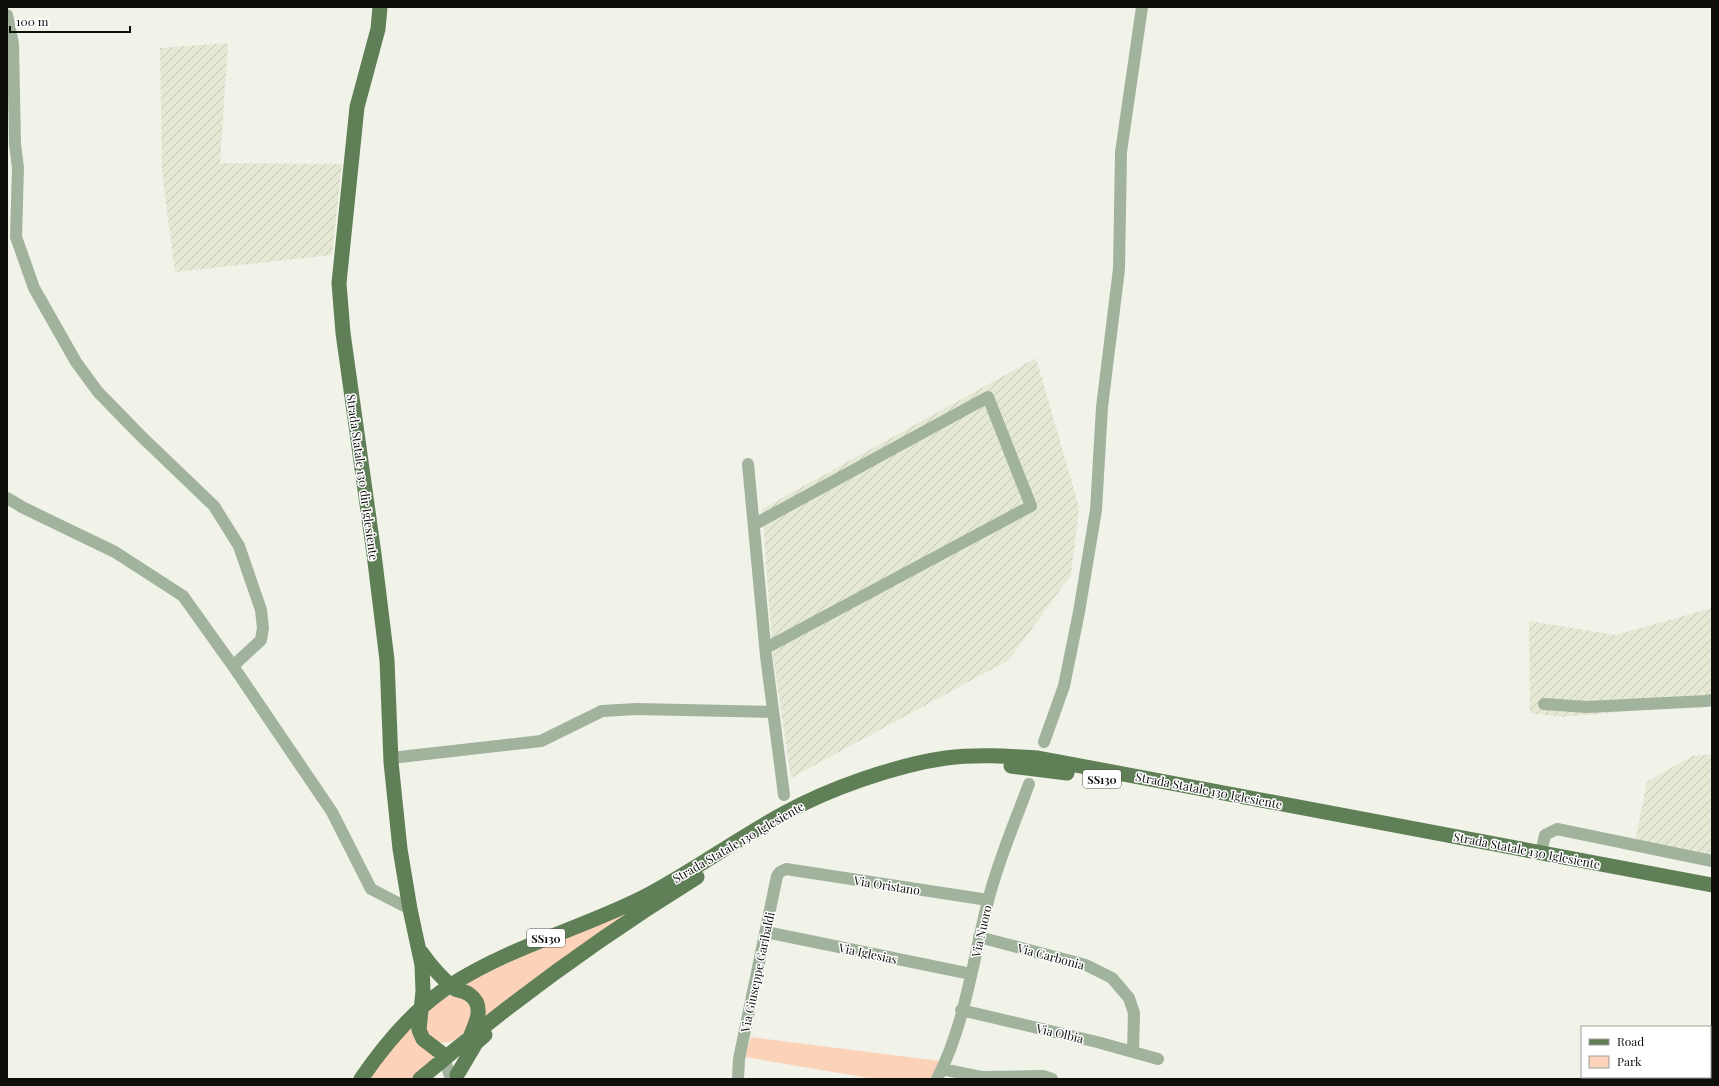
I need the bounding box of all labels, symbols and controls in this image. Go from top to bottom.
scale bar [10,8,130,34]
text: 100 m [16,13,49,29]
street label: Strada Statale 130 dir Iglesiente [343,393,383,561]
street label: Strada Statale 130 Iglesiente [1134,768,1284,812]
road number: SS130 [1083,770,1121,788]
street label: Strada Statale 130 Iglesiente [669,798,807,886]
street label: Strada Statale 130 Iglesiente [1452,828,1602,872]
street label: Via Oristano [852,872,922,898]
street label: Via Nuoro [967,903,995,960]
street label: Via Giuseppe Garibaldi [736,910,778,1035]
road number: SS130 [527,929,565,947]
street label: Via Iglesias [836,939,899,967]
street label: Via Carbonia [1015,939,1086,973]
street label: Via Olbia [1034,1020,1085,1046]
legend [1581,1026,1711,1078]
text: Road [1617,1033,1644,1049]
text: Park [1617,1053,1642,1069]

